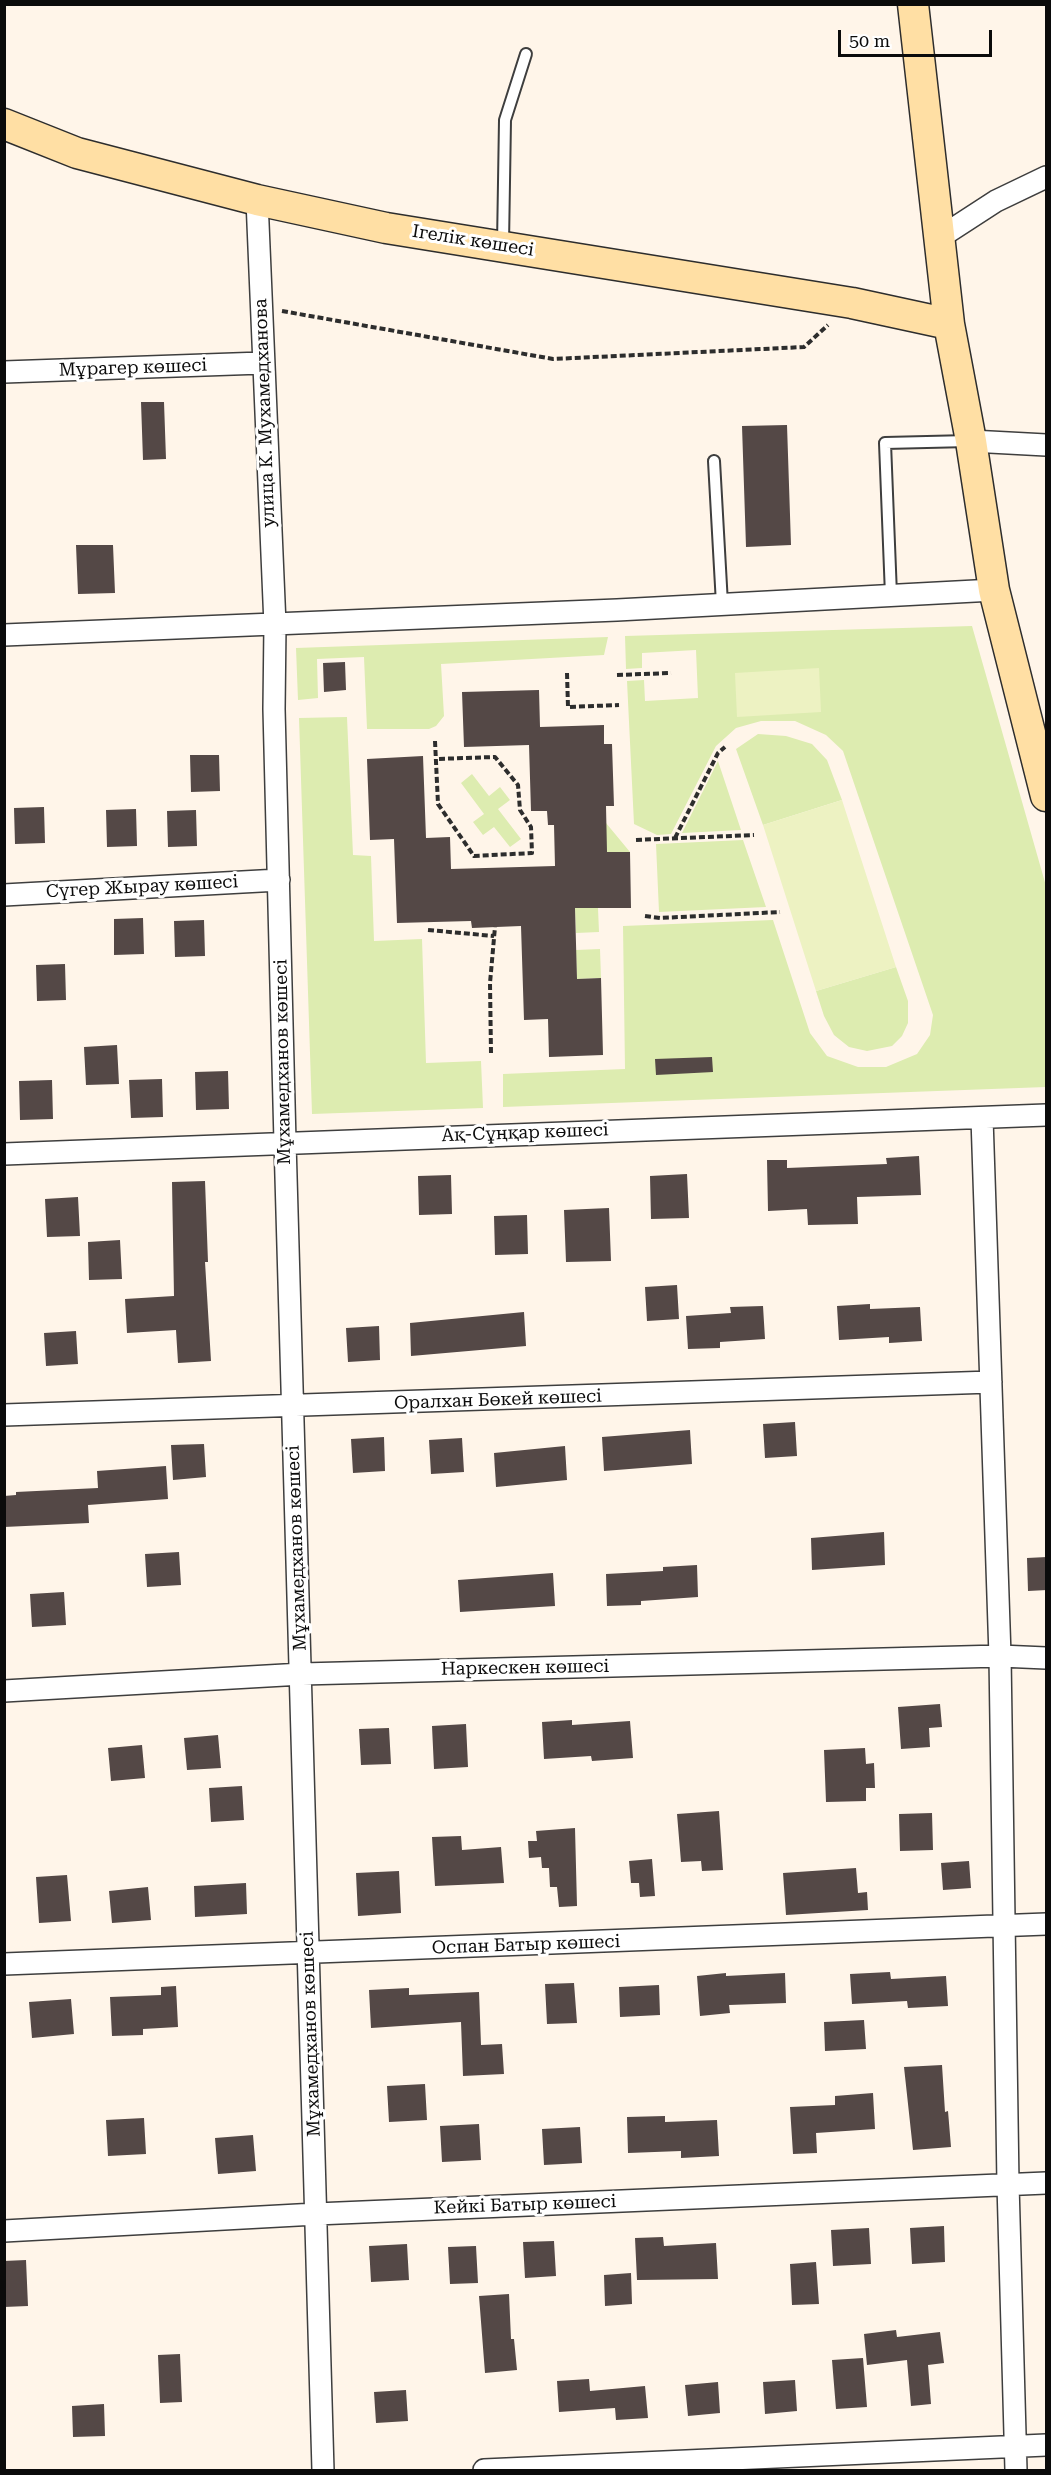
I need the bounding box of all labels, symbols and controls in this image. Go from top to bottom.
scale bar [841,18,996,56]
text: 50 m [849,30,890,51]
street label: Ігелік көшесі [411,221,535,261]
street label: улица К. Мухамедханова [250,298,280,528]
street label: Мұрагер көшесі [59,355,207,381]
street label: Сүгер Жырау көшесі [45,871,239,903]
street label: Мұхамедханов көшесі [270,959,296,1165]
street label: Ақ-Сұңқар көшесі [441,1119,609,1147]
street label: Оралхан Бөкей көшесі [394,1386,602,1414]
street label: Мұхамедханов көшесі [283,1445,311,1651]
street label: Наркескен көшесі [441,1656,609,1680]
street label: Мұхамедханов көшесі [297,1931,325,2137]
street label: Оспан Батыр көшесі [431,1931,621,1959]
street label: Кейкі Батыр көшесі [433,2191,617,2219]

